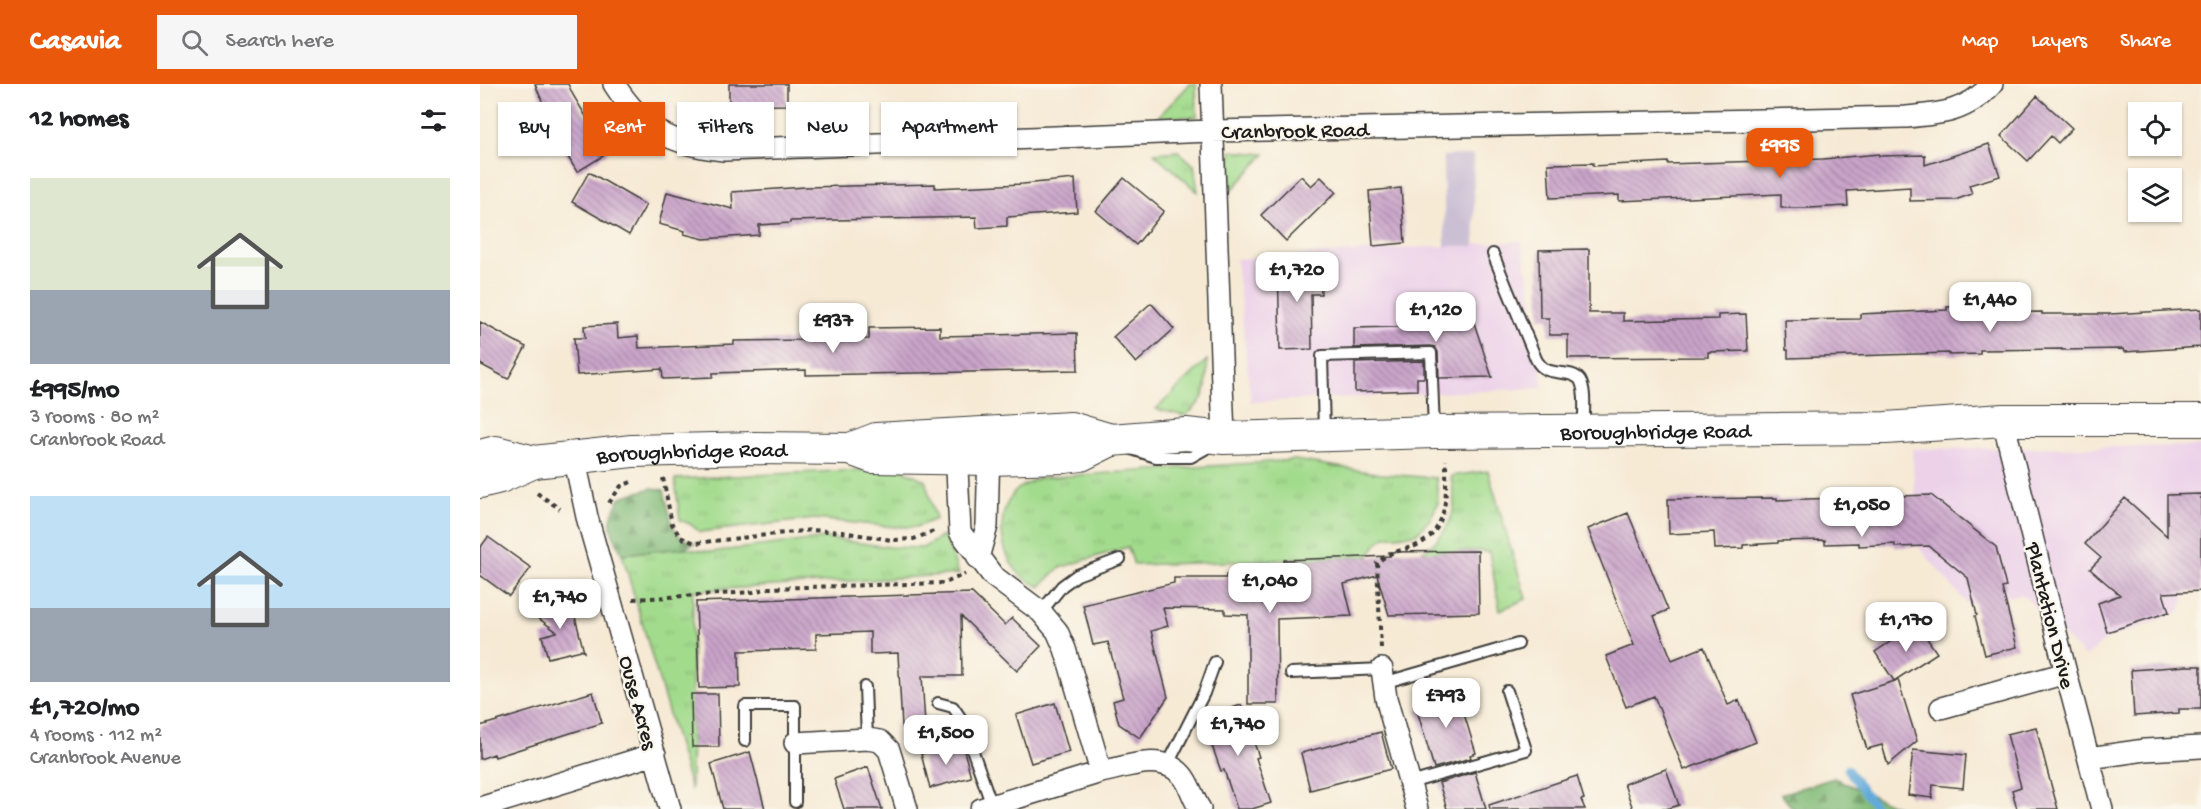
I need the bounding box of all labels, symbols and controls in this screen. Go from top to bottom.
search box [157,15,577,69]
text: Casavia [30,26,121,59]
icon: search [178,26,211,59]
text: Search here [226,29,334,55]
text: Map [1962,30,1998,55]
text: Layers [2031,30,2087,55]
text: Share [2120,30,2171,55]
chip: Buy [498,102,571,156]
chip: Rent [583,102,665,156]
chip: Filters [677,102,774,156]
chip: New [786,102,869,156]
chip: Apartment [881,102,1017,156]
map controls [2128,102,2182,222]
button: locate [2128,102,2182,156]
icon: filters [417,104,450,137]
text: 12 homes [30,105,128,136]
street label: Cranbrook Road [1221,119,1371,147]
pin: £995 [1744,128,1816,179]
text: £995 [1760,136,1800,159]
button: layers [2128,168,2182,222]
icon: home [186,217,294,325]
pin: £1,720 [1248,252,1346,303]
text: £1,720 [1270,260,1324,283]
pin: £1,440 [1941,282,2039,333]
text: £1,440 [1963,290,2017,313]
pin: £1,120 [1387,292,1485,343]
text: £1,120 [1410,300,1462,323]
pin: £937 [797,303,869,354]
text: £937 [813,311,853,334]
text: £995/mo [30,376,119,407]
text: 3 rooms · 80 m² [30,407,159,430]
street label: Boroughbridge Road [1559,420,1753,448]
text: Cranbrook Road [30,430,164,453]
street label: Boroughbridge Road [594,439,789,472]
pin: £1,050 [1813,487,1911,538]
text: £1,050 [1834,495,1890,518]
icon: home [186,535,294,643]
street label: Plantation Drive [2017,539,2079,692]
pin: £1,040 [1221,563,1319,614]
text: £1,040 [1242,571,1298,594]
pin: £1,740 [511,579,609,630]
text: £1,740 [533,587,587,610]
pin: £1,170 [1857,602,1955,653]
text: £1,170 [1879,610,1933,633]
street label: Ouse Acres [611,653,661,754]
pin: £793 [1410,678,1482,729]
text: £793 [1426,686,1466,709]
text: £1,720/mo [30,694,139,725]
pin: £1,740 [1189,706,1287,757]
text: £1,740 [1211,714,1265,737]
pin: £1,500 [897,715,995,766]
text: £1,500 [918,723,974,746]
text: 4 rooms · 112 m² [30,725,162,748]
text: Cranbrook Avenue [30,748,181,771]

